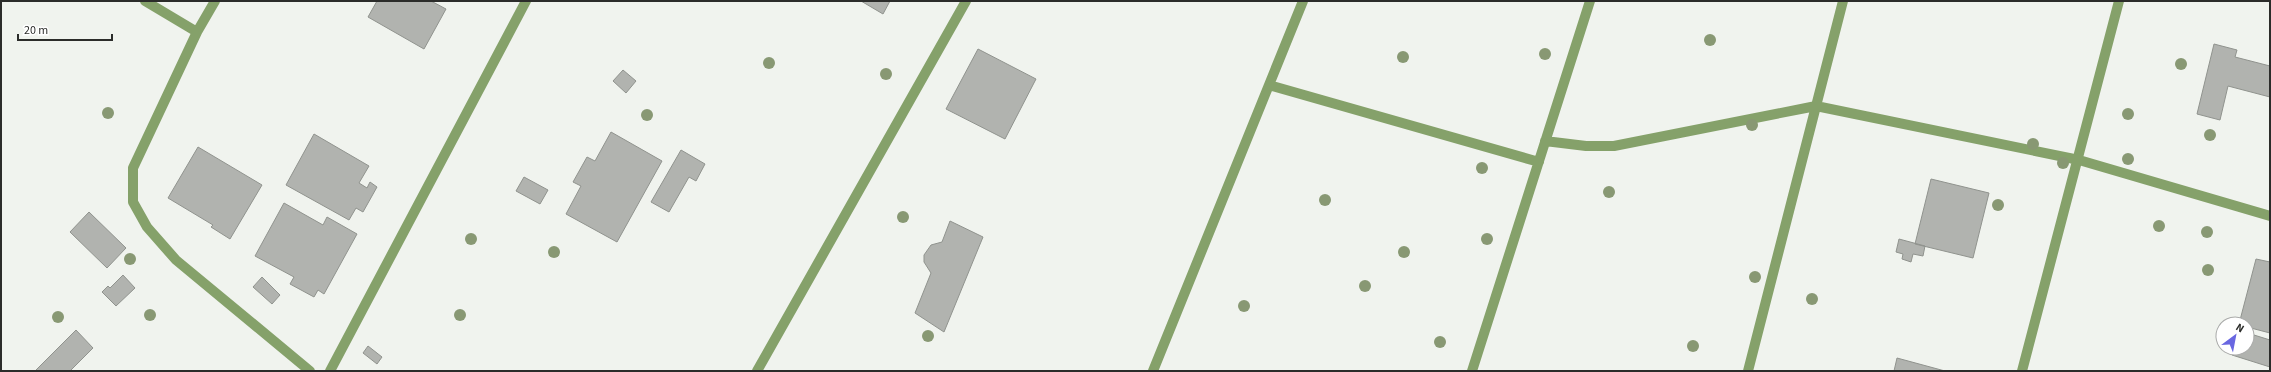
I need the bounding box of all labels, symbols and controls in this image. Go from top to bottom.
scale bar [18,16,112,42]
text: 20 m [24,22,48,39]
north arrow [2215,316,2255,356]
text: N [2233,320,2247,336]

